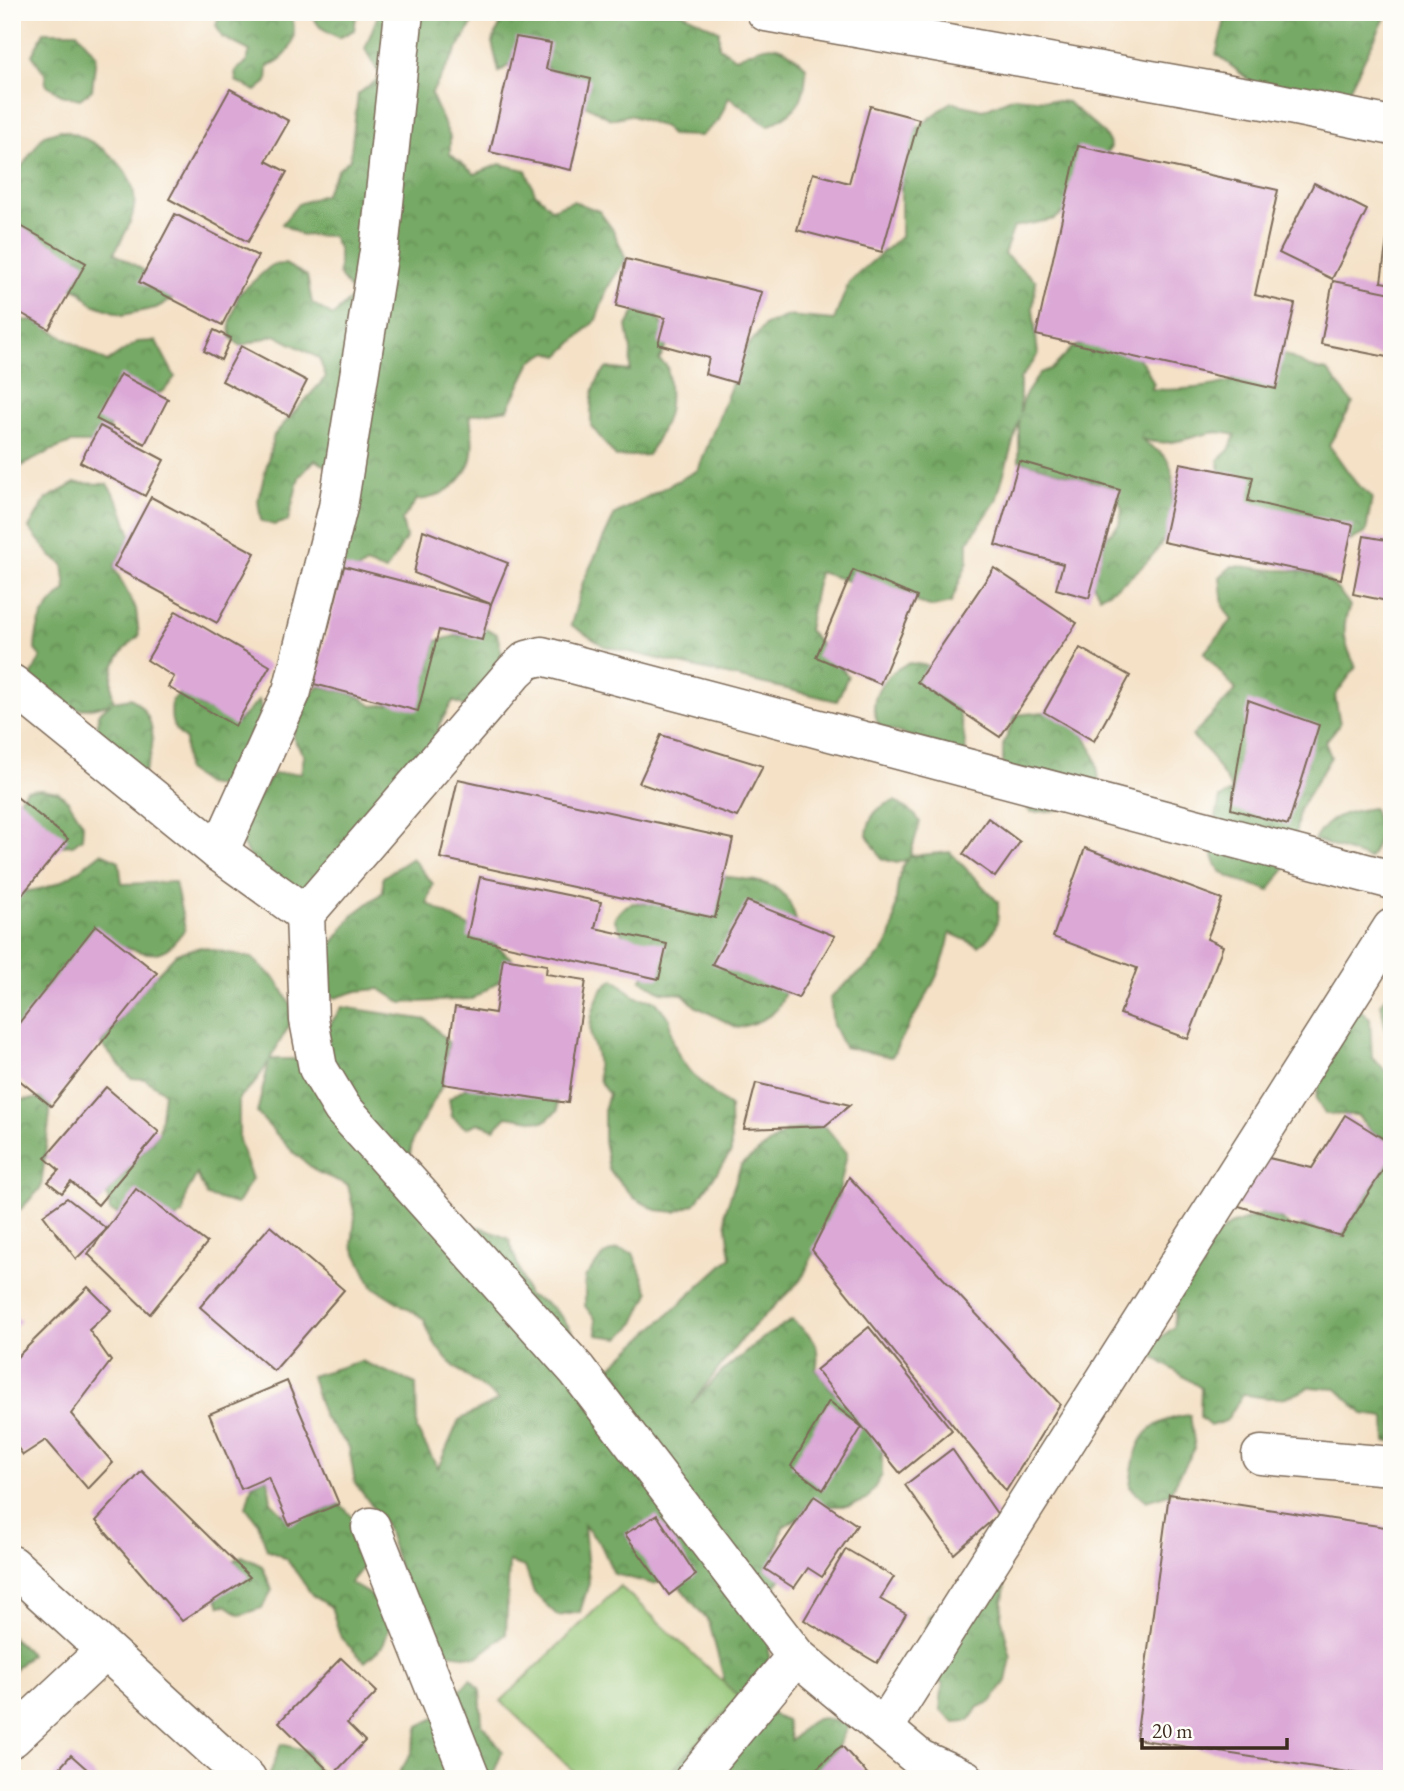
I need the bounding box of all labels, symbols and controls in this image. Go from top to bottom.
scale bar [1142,1707,1287,1751]
text: 20 m [1152,1717,1193,1744]

